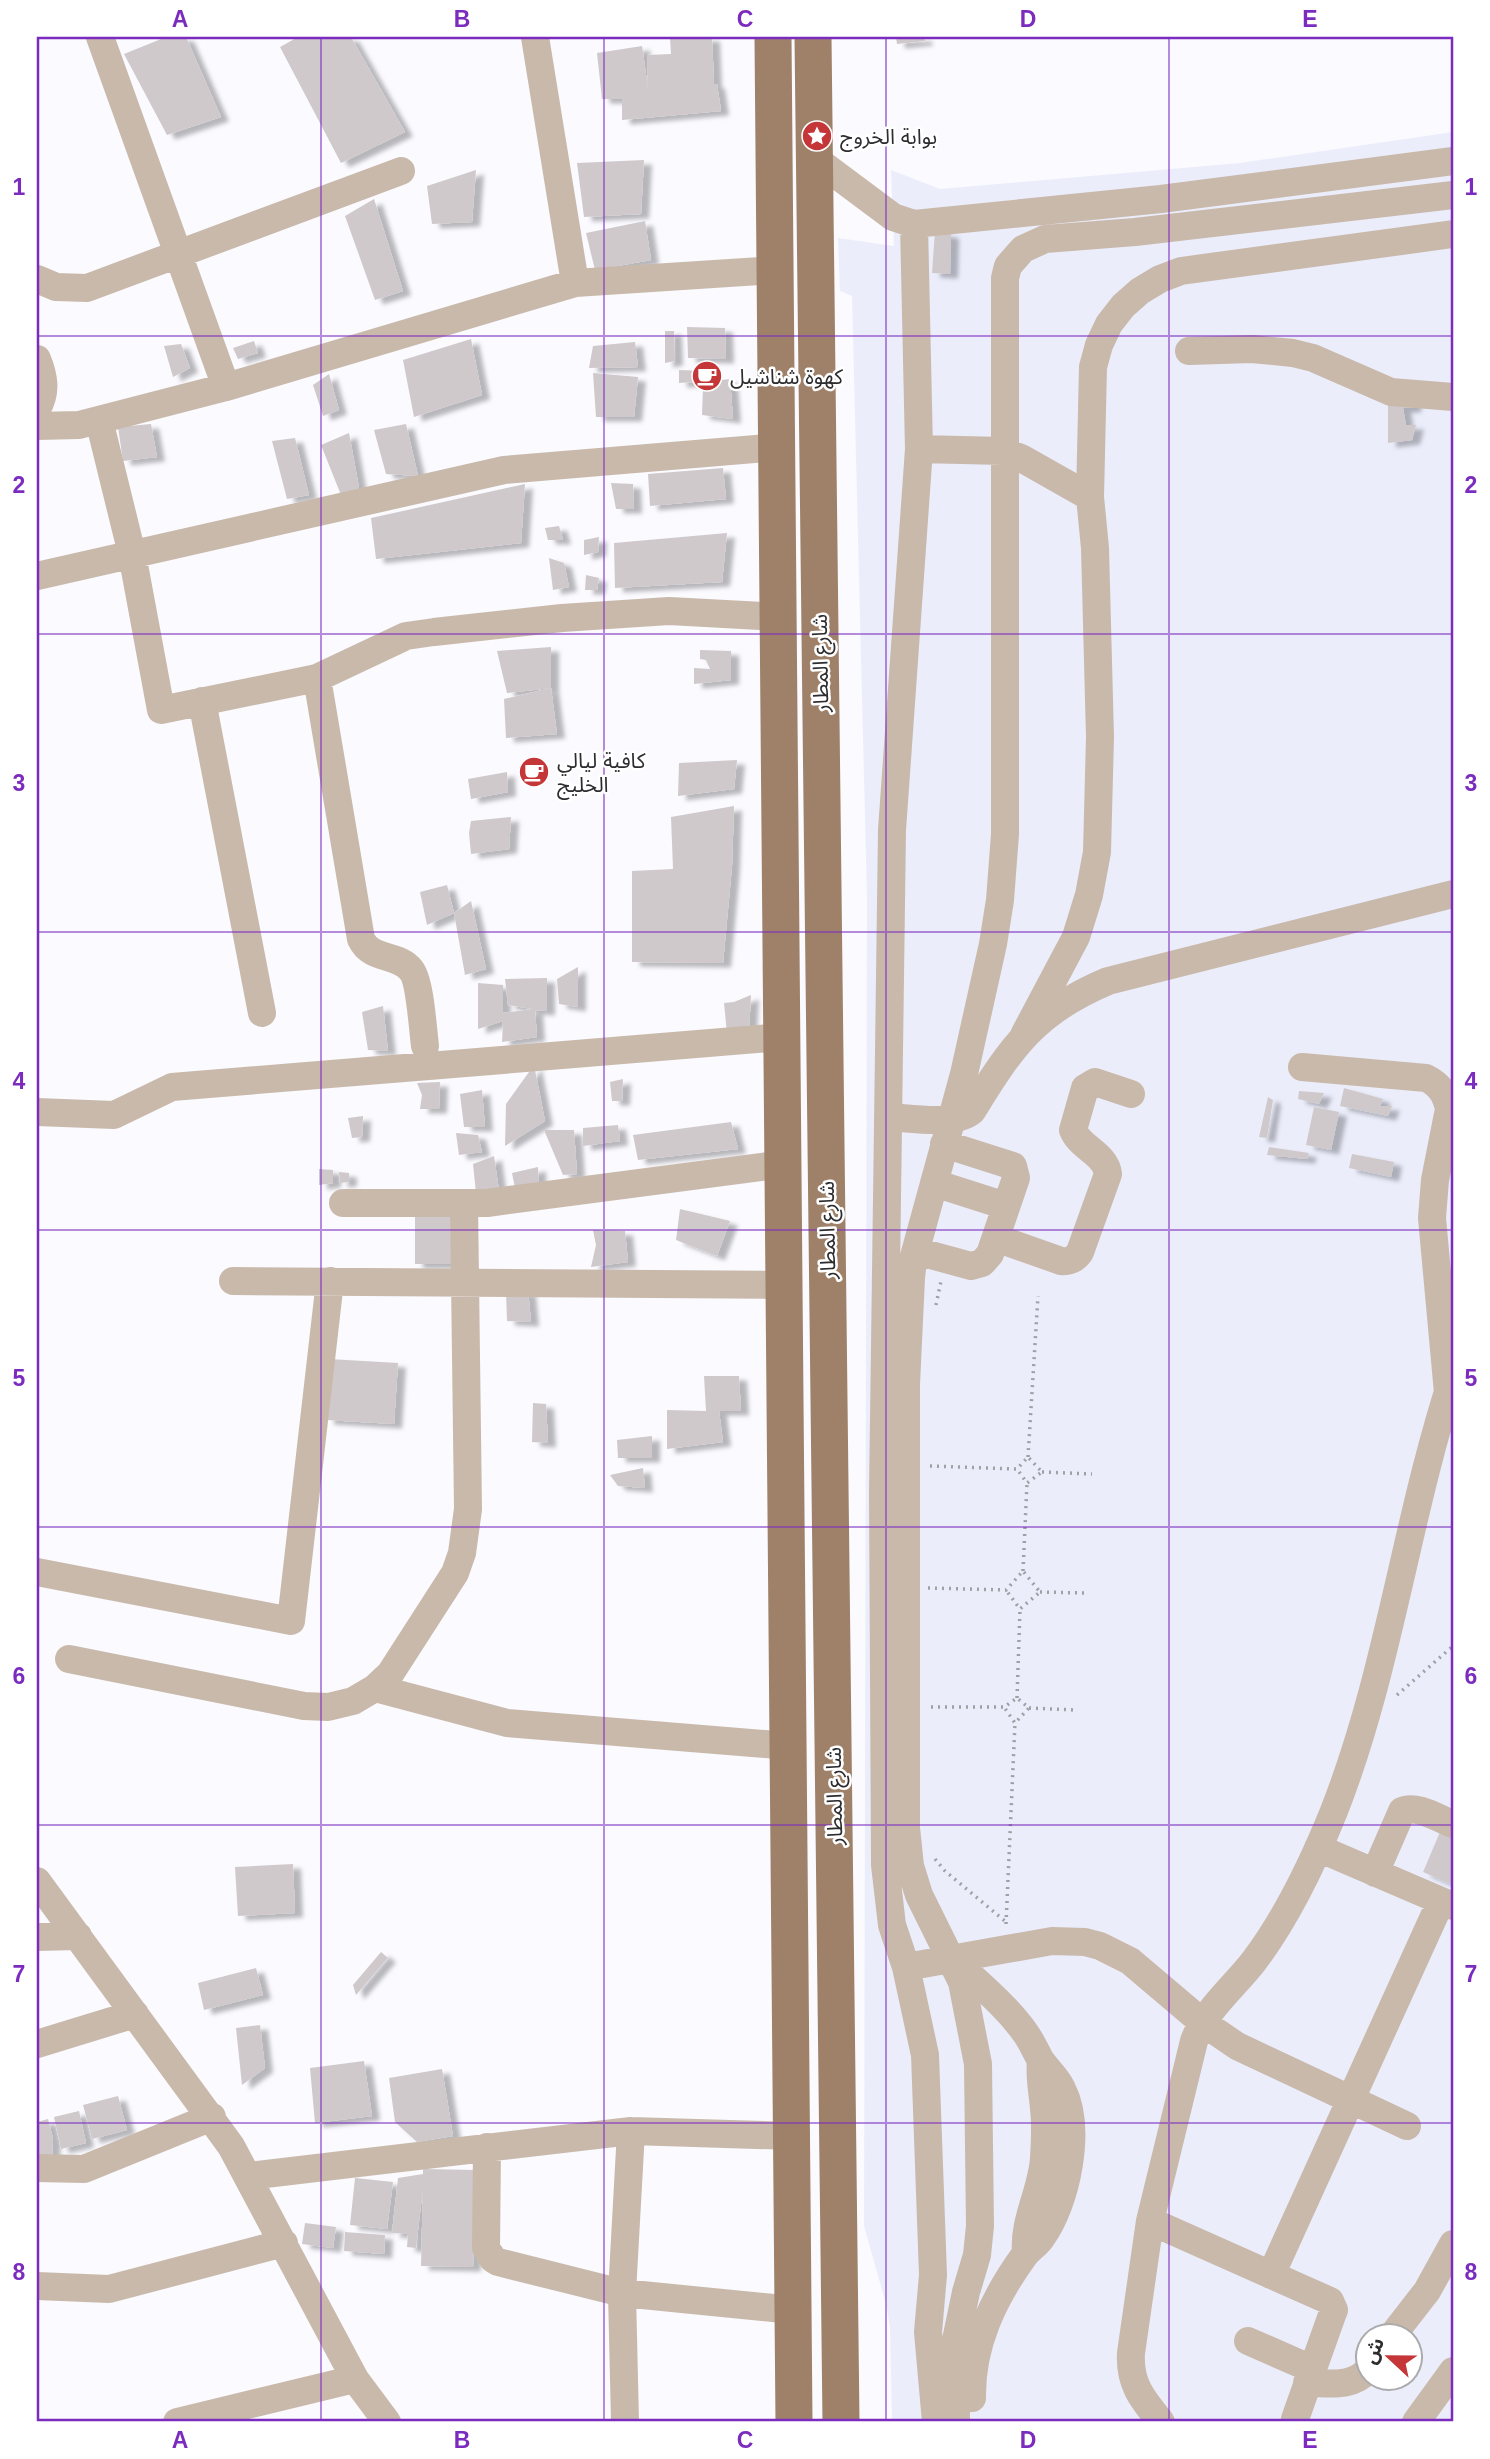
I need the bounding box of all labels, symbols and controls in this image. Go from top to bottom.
text: A [172,6,188,32]
text: B [454,6,470,32]
text: C [737,6,753,32]
text: D [1020,6,1036,32]
text: E [1302,6,1318,32]
place icon: بوابة الخروج [800,119,834,153]
place label: بوابة الخروج [840,125,937,152]
text: 1 [13,174,26,200]
text: 1 [1465,174,1478,200]
cafe icon: كهوة شناشيل [690,359,724,393]
place label: كهوة شناشيل [730,365,843,389]
text: 2 [13,472,25,498]
text: 2 [1465,472,1477,498]
street label: شارع المطار [808,614,836,713]
place label: كافية ليالي الخليج [557,749,646,800]
cafe icon: كافية ليالي الخليج [517,755,551,789]
text: 3 [13,770,25,796]
text: 3 [1465,770,1477,796]
text: 4 [13,1068,26,1094]
text: 4 [1465,1068,1478,1094]
street label: شارع المطار [815,1181,843,1280]
text: 5 [13,1365,26,1391]
text: 5 [1465,1365,1478,1391]
text: 6 [13,1663,25,1689]
text: 6 [1465,1663,1477,1689]
street label: شارع المطار [822,1747,850,1846]
text: 7 [13,1961,25,1987]
text: 7 [1465,1961,1477,1987]
text: 8 [13,2259,26,2285]
text: 8 [1465,2259,1478,2285]
north arrow [1354,2322,1424,2392]
text: ش [1359,2335,1388,2367]
text: A [172,2427,188,2453]
text: B [454,2427,470,2453]
text: C [737,2427,753,2453]
text: D [1020,2427,1036,2453]
text: E [1302,2427,1318,2453]

